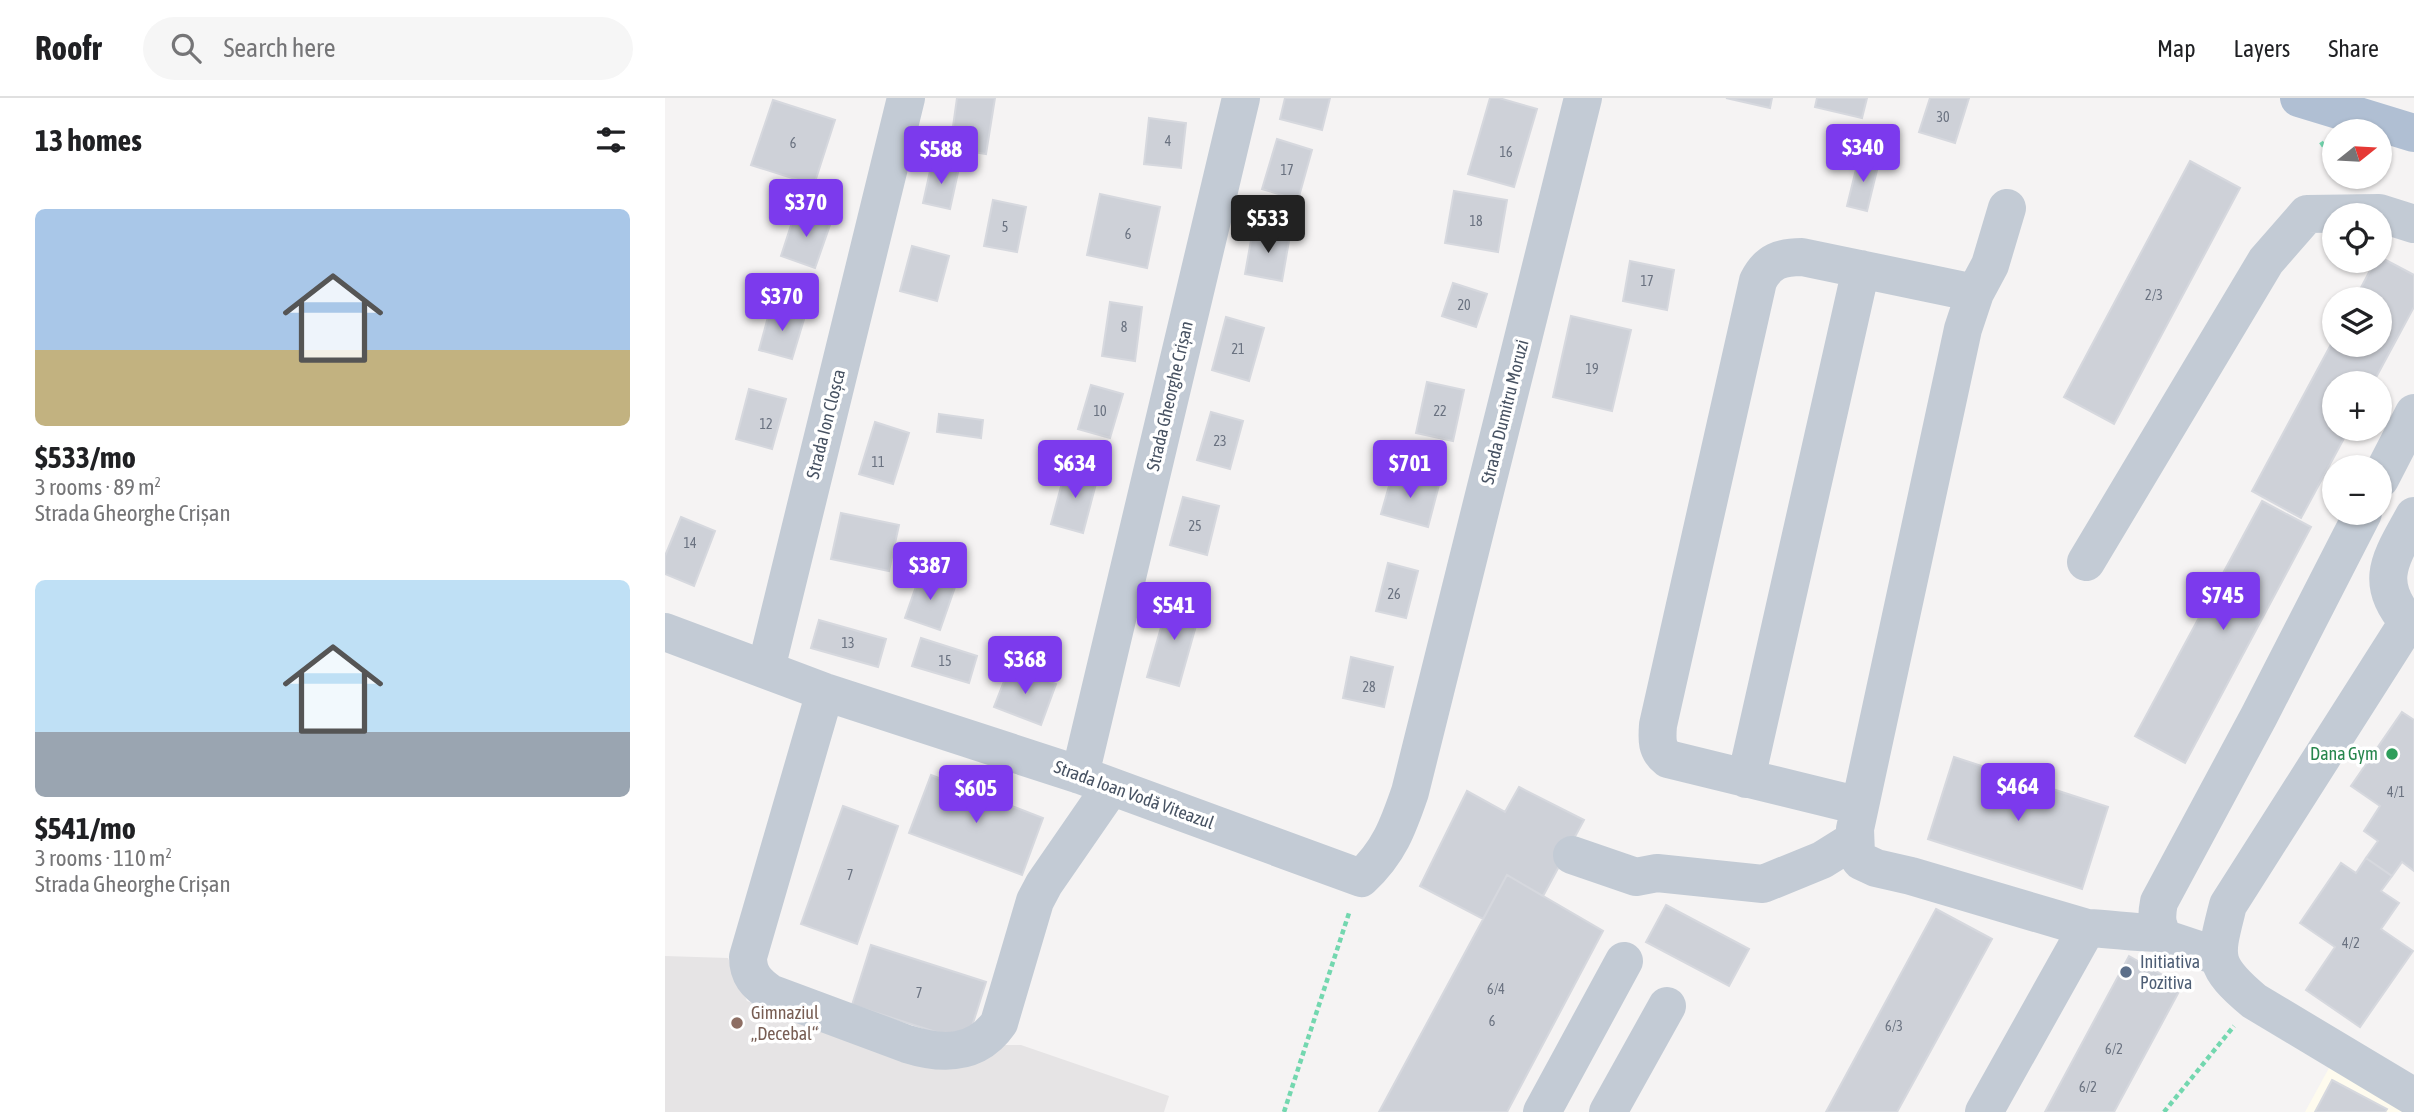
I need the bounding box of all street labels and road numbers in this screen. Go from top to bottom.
street label: Strada Gheorghe Crișan [1142,319,1197,473]
street label: Strada Dumitru Moruzi [1476,337,1533,486]
street label: Strada Ion Cloșca [802,367,849,481]
street label: Strada Ioan Vodă Viteazul [1051,756,1217,833]

